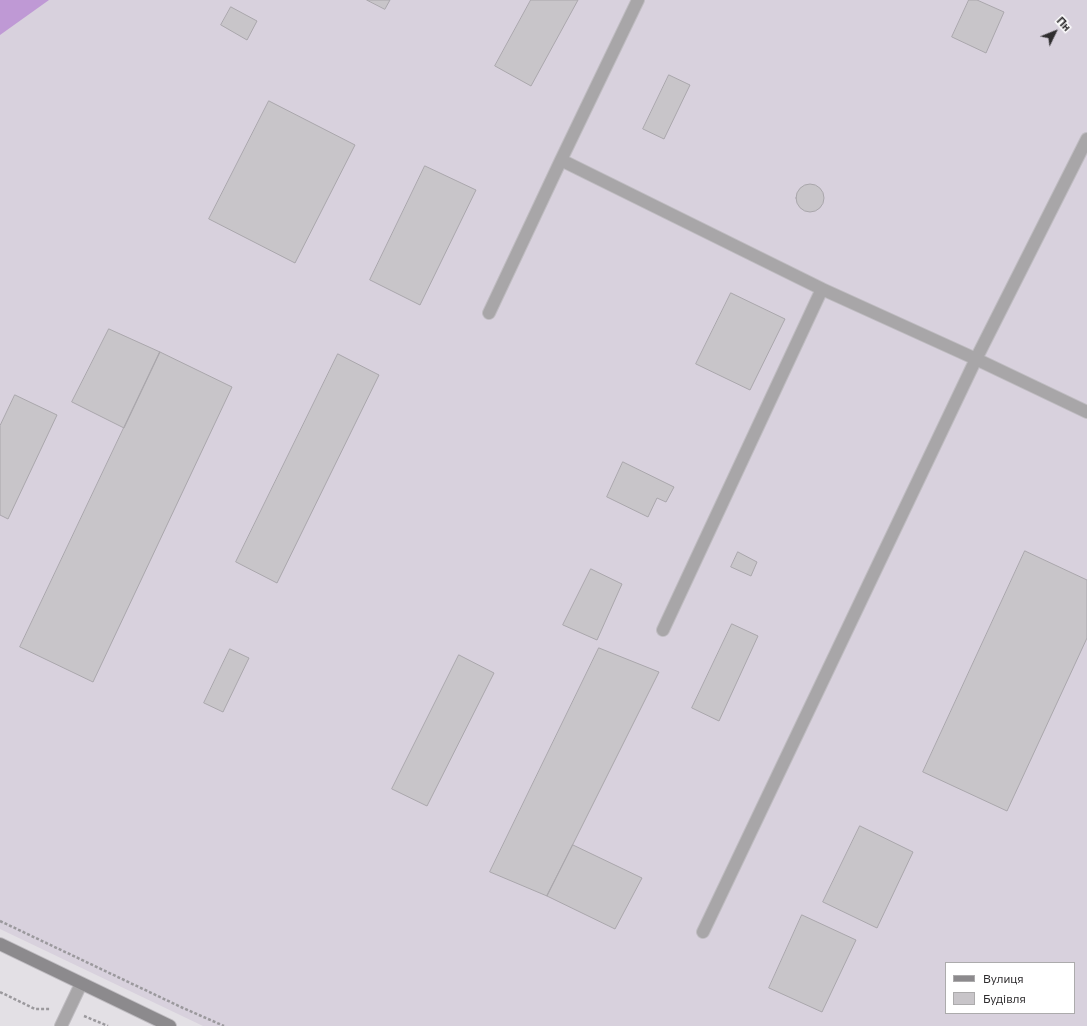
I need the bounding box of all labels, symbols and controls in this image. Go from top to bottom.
north arrow [1035,12,1075,52]
text: Пн [1054,14,1074,33]
legend [945,962,1075,1014]
text: Вулиця [983,971,1024,985]
text: Будівля [983,991,1026,1005]

